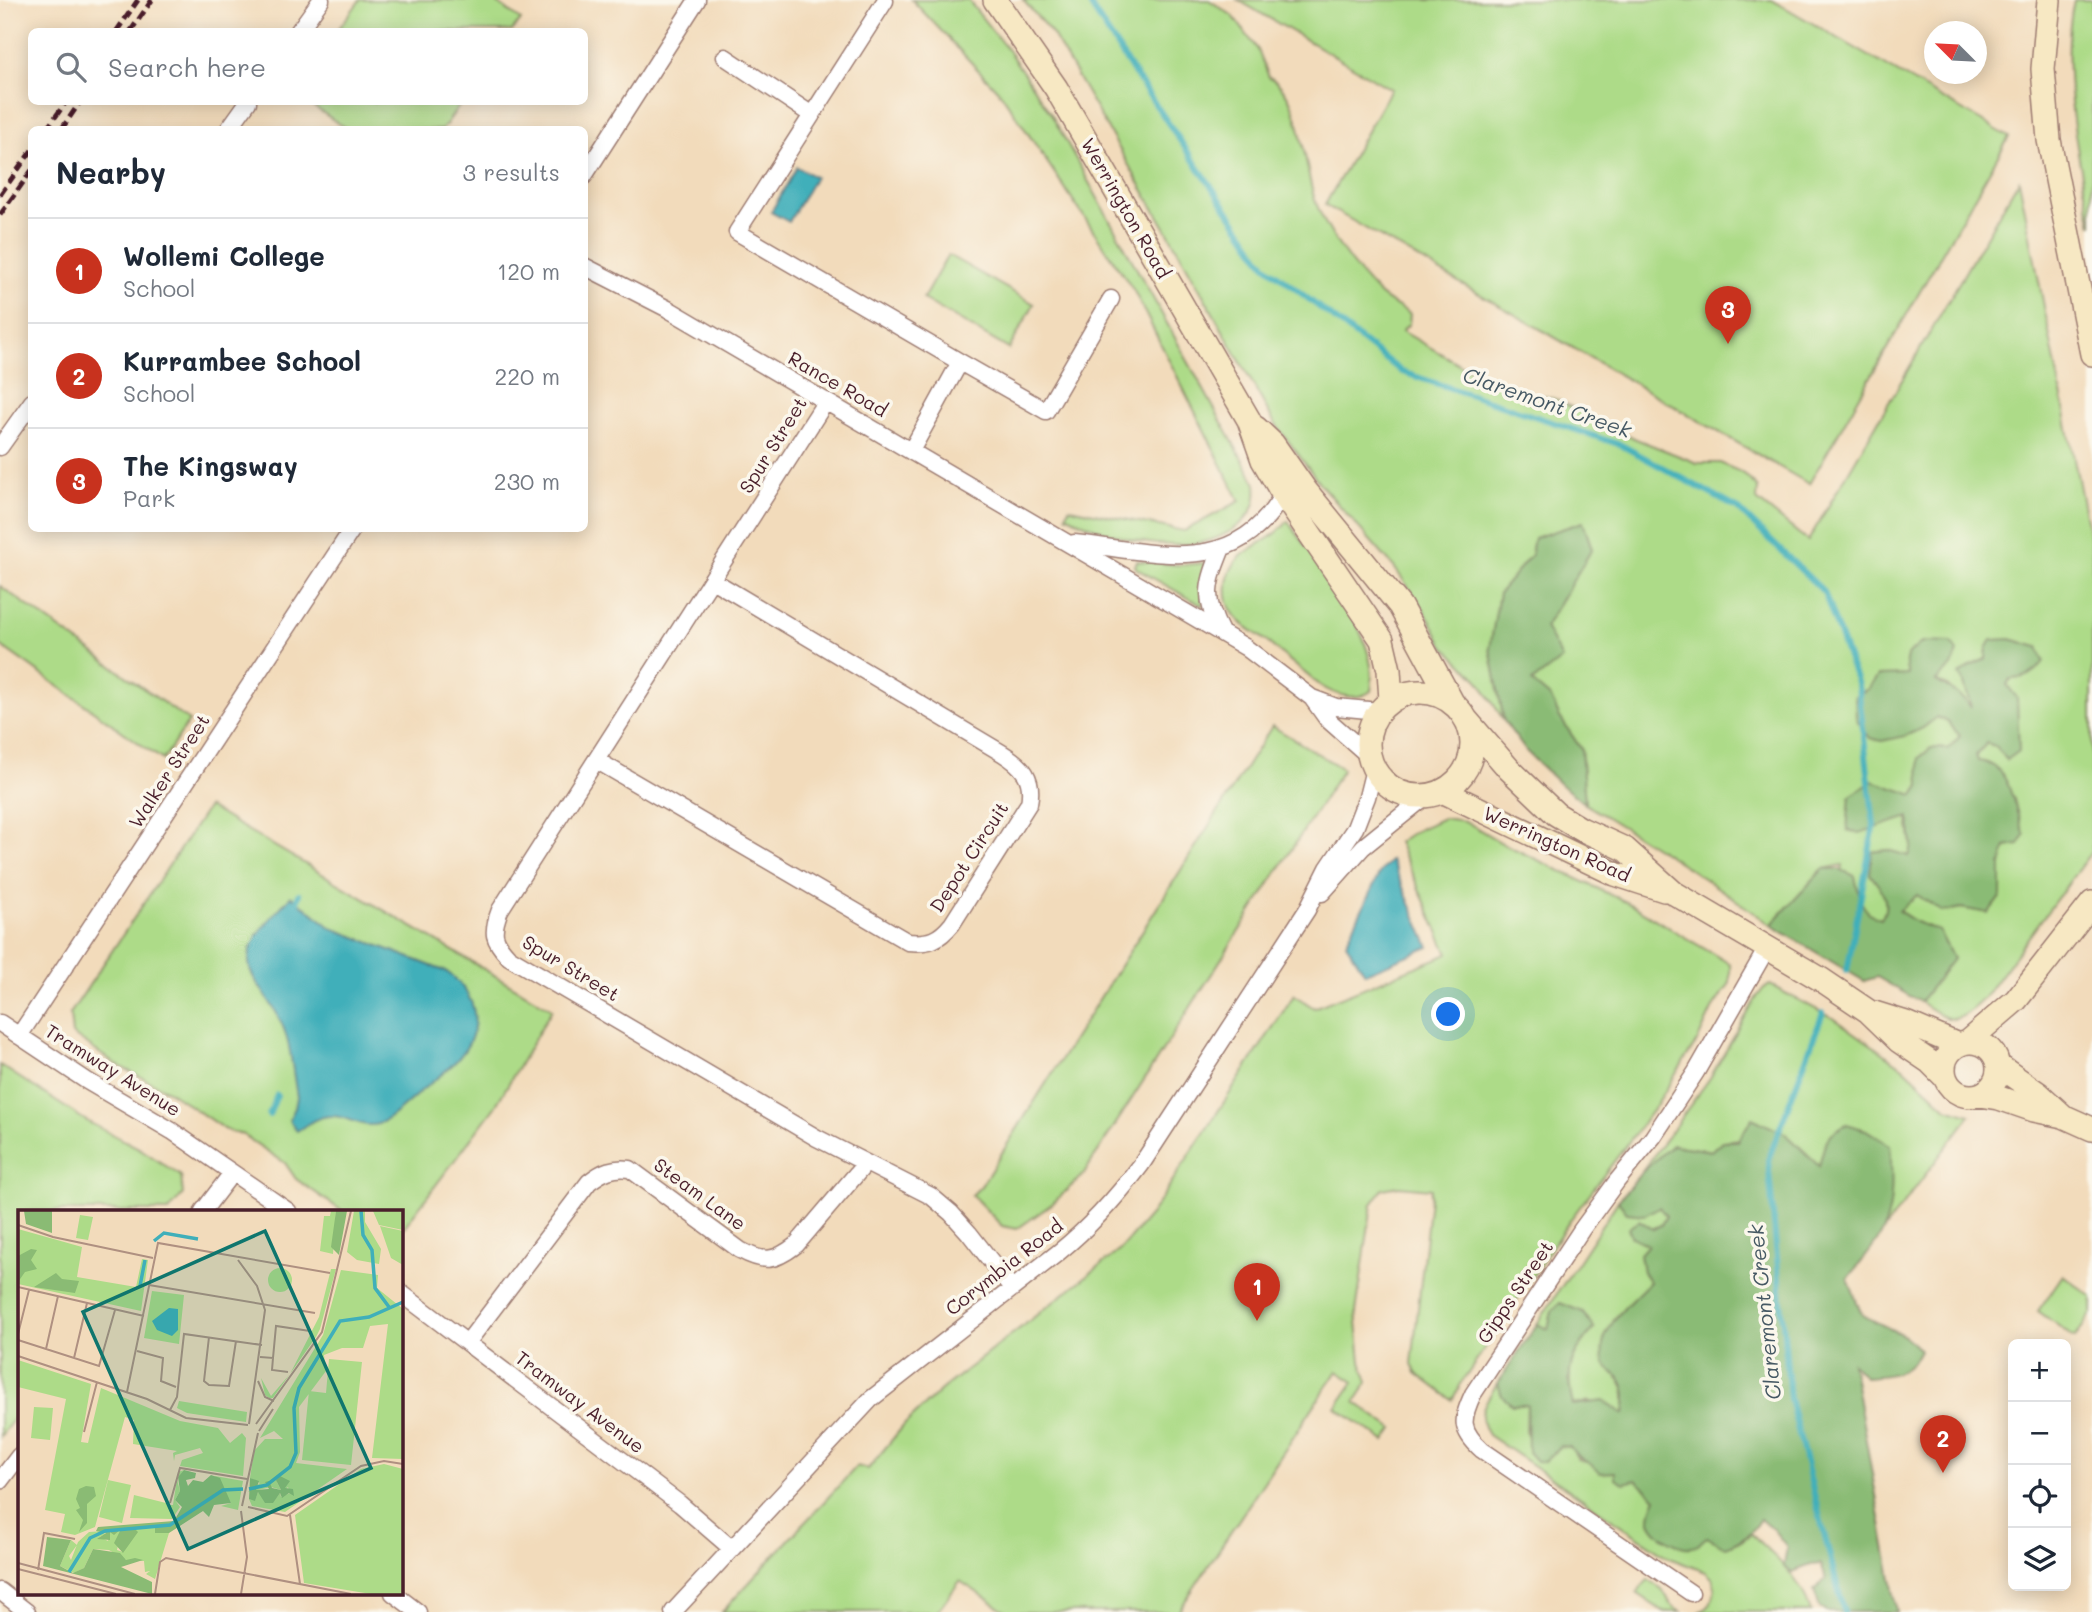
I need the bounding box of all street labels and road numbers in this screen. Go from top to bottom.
street label: Werrington Road [1076,133,1177,283]
street label: Rance Road [784,345,893,422]
street label: Spur Street [733,392,812,498]
street label: Walker Street [122,709,215,833]
street label: Depot Circuit [924,797,1014,917]
street label: Werrington Road [1480,800,1635,887]
street label: Spur Street [518,929,624,1006]
street label: Tramway Avenue [41,1018,186,1121]
street label: Steam Lane [649,1152,751,1235]
street label: Corymbia Road [940,1213,1068,1320]
street label: Gipps Street [1471,1235,1558,1348]
street label: Tramway Avenue [511,1345,650,1458]

